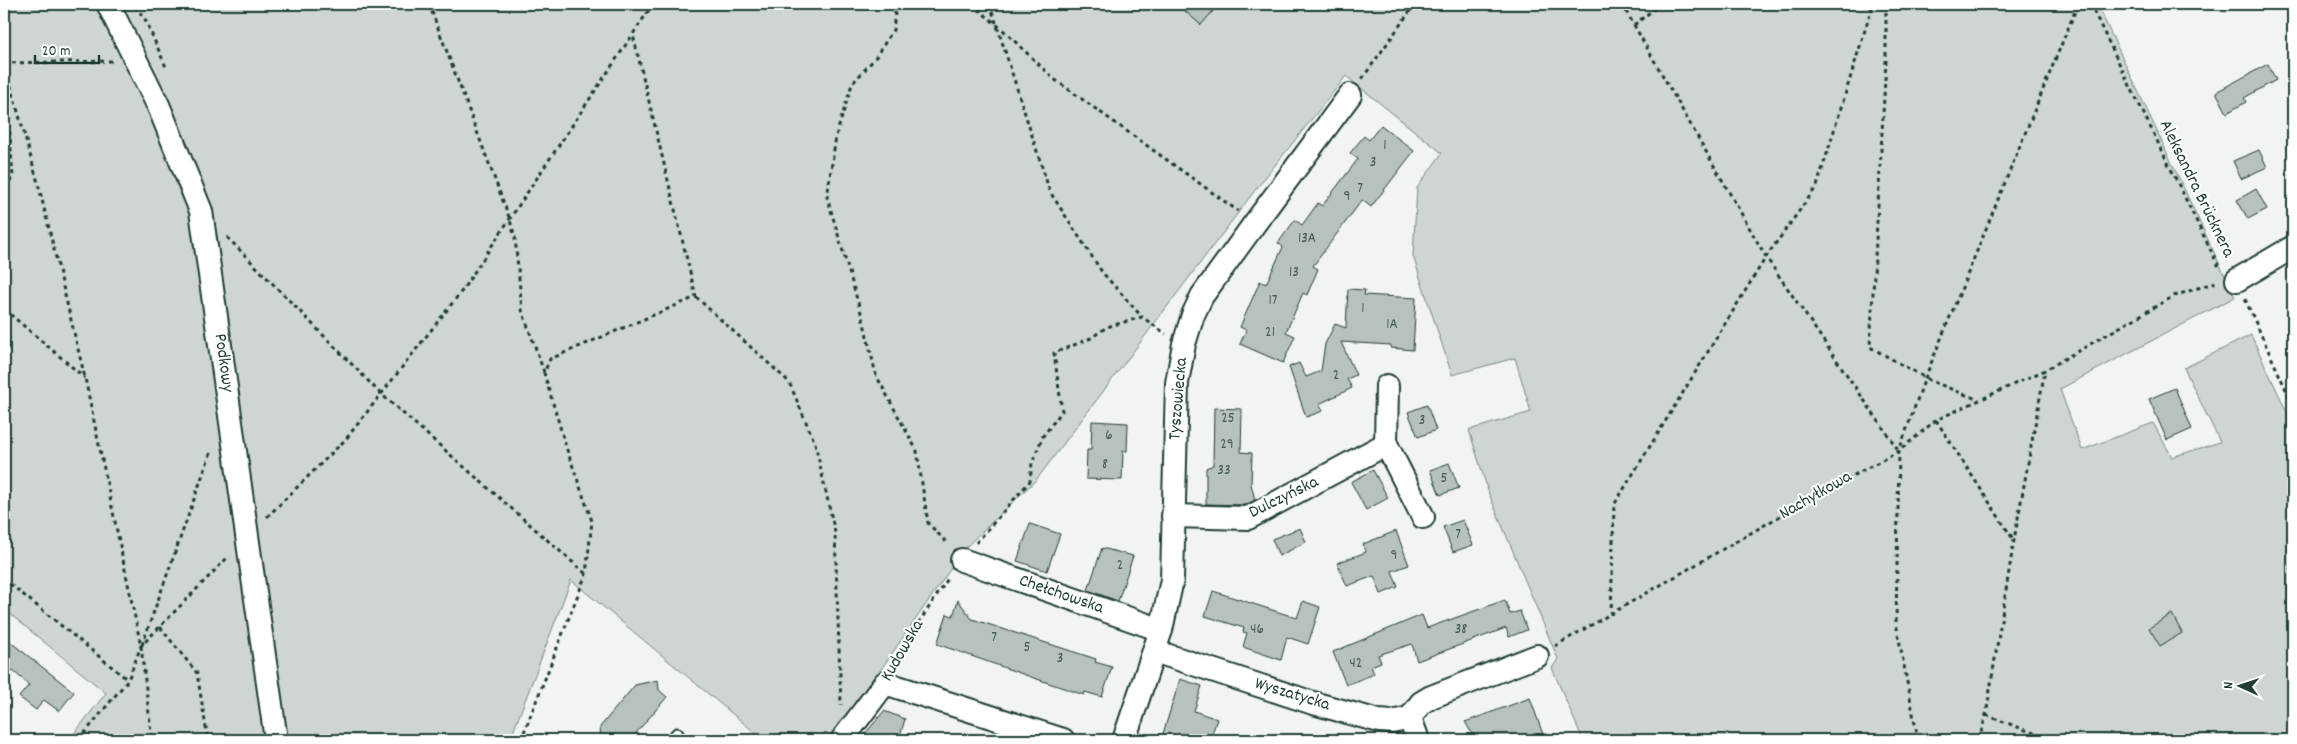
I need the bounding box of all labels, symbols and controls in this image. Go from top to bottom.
scale bar [35,32,99,64]
text: 20 m [42,41,70,63]
street label: Aleksandra Brücknera [2152,116,2240,263]
house number: 1 [1383,135,1387,157]
house number: 3 [1370,152,1376,174]
house number: 7 [1357,178,1363,200]
house number: 9 [1344,186,1350,208]
house number: 13A [1298,228,1316,250]
house number: 13 [1289,262,1299,284]
house number: 17 [1268,290,1278,312]
house number: 1 [1361,298,1365,320]
house number: 1A [1386,314,1398,336]
house number: 21 [1265,322,1275,344]
street label: Podkowy [207,332,240,395]
street label: Tyszowiecka [1163,356,1195,441]
house number: 2 [1333,365,1339,387]
house number: 25 [1221,408,1235,430]
house number: 3 [1419,410,1425,432]
house number: 6 [1105,425,1113,447]
house number: 29 [1220,434,1234,456]
house number: 8 [1102,454,1108,476]
house number: 33 [1217,460,1231,482]
street label: Nachyłkowa [1775,465,1857,527]
house number: 5 [1441,468,1448,490]
street label: Dulczyńska [1245,470,1323,526]
house number: 7 [1455,524,1461,546]
house number: 9 [1391,545,1397,567]
house number: 2 [1117,555,1123,577]
street label: Chełchowska [1015,569,1107,621]
street label: Kudowska [875,615,931,686]
house number: 46 [1250,619,1264,641]
house number: 38 [1455,619,1467,641]
house number: 7 [991,627,997,649]
house number: 5 [1024,637,1031,659]
house number: 3 [1057,648,1063,670]
house number: 42 [1350,653,1362,675]
north arrow [2214,662,2264,712]
street label: Wyszatycka [1251,672,1333,718]
text: N [2219,681,2239,689]

